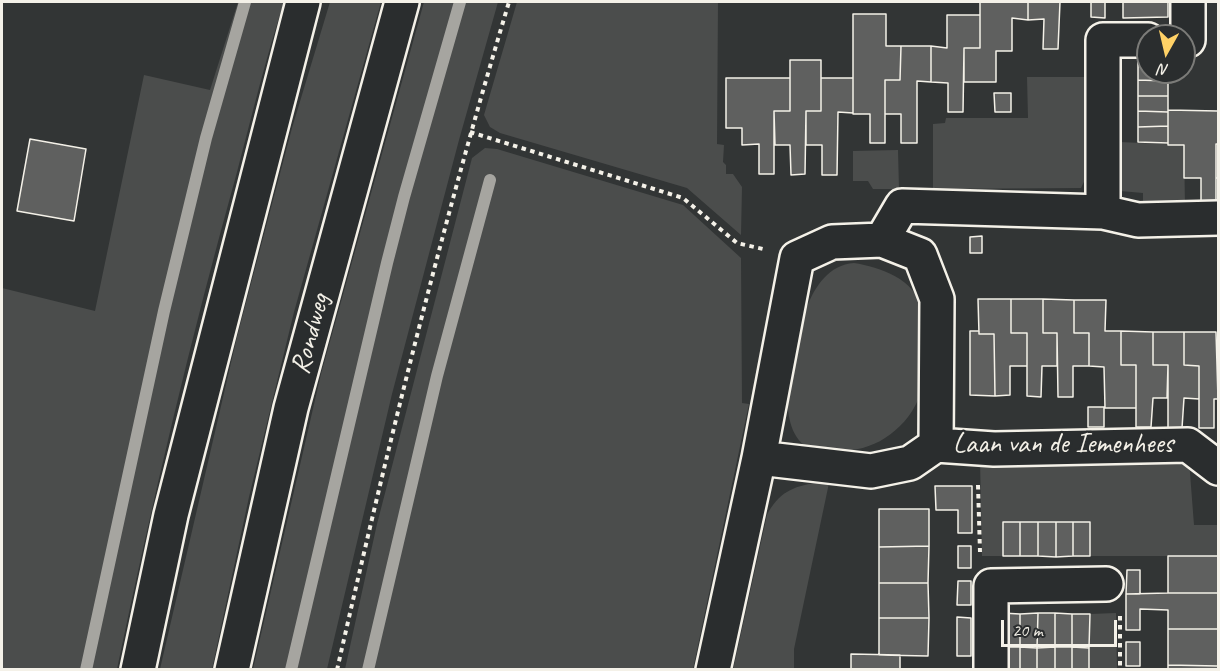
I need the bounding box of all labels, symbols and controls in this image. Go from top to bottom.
north arrow [1136,24,1196,84]
text: N [1157,59,1170,80]
street label: Rondweg [284,290,338,378]
street label: Laan van de Iemenhees [953,428,1173,462]
scale bar [1004,608,1120,646]
text: 20 m [1012,619,1043,641]

